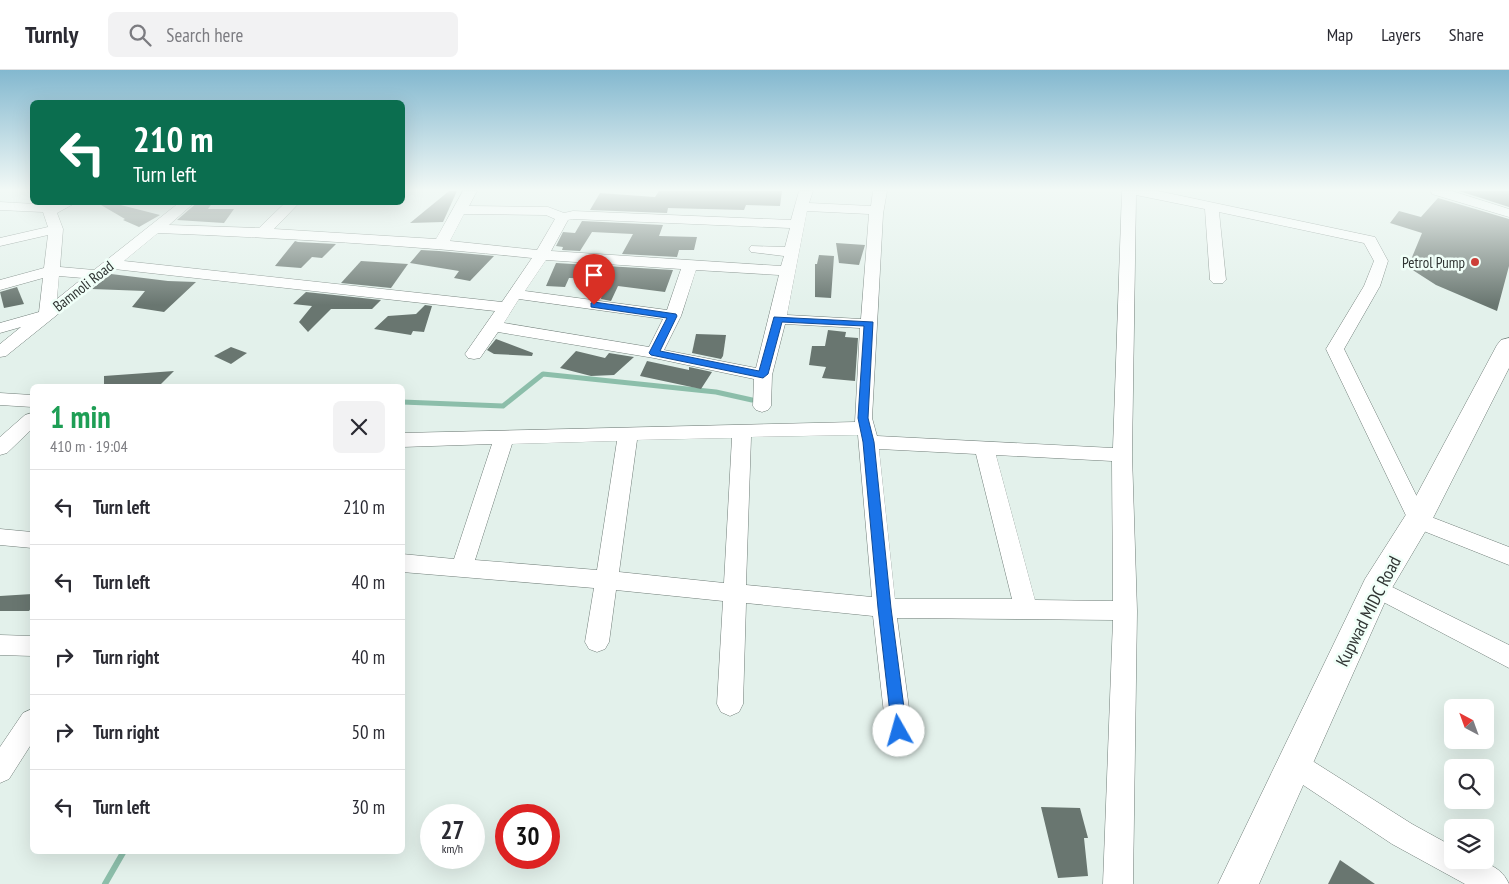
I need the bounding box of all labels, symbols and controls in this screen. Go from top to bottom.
search box [108,12,458,57]
text: Turnly [25,19,78,50]
icon: search [126,21,154,49]
text: Search here [166,23,243,47]
text: Map [1327,23,1353,46]
text: Layers [1381,23,1421,46]
text: Share [1449,23,1484,46]
text: 210 m [133,116,214,162]
icon: left [50,120,115,185]
text: Turn left [133,160,197,188]
place label: Petrol Pump [1402,253,1465,272]
pin [573,254,615,305]
marker: Petrol Pump [1469,256,1481,268]
street label: Bamnoli Road [49,257,117,315]
icon: arrive [580,261,608,289]
text: 1 min [50,397,111,436]
button: close [333,401,385,453]
text: 410 m · 19:04 [50,436,128,456]
icon: left [50,493,78,521]
text: Turn left [93,495,150,519]
text: 210 m [343,495,385,519]
street label: Kupwad MIDC Road [1330,552,1406,670]
icon: left [50,568,78,596]
text: Turn left [93,570,150,594]
text: 40 m [352,570,385,594]
icon: right [50,643,78,671]
text: Turn right [93,645,159,669]
text: 40 m [352,645,385,669]
north arrow [1444,699,1494,749]
map controls [1444,699,1494,869]
position arrow [872,704,924,756]
icon: right [50,718,78,746]
text: Turn right [93,720,159,744]
text: 50 m [352,720,385,744]
button: search [1444,759,1494,809]
icon: left [50,793,78,821]
text: Turn left [93,795,150,819]
text: 30 m [352,795,385,819]
speed limit sign: 30 [495,804,560,869]
text: 27 [441,814,464,846]
button: layers [1444,819,1494,869]
text: km/h [442,841,463,856]

